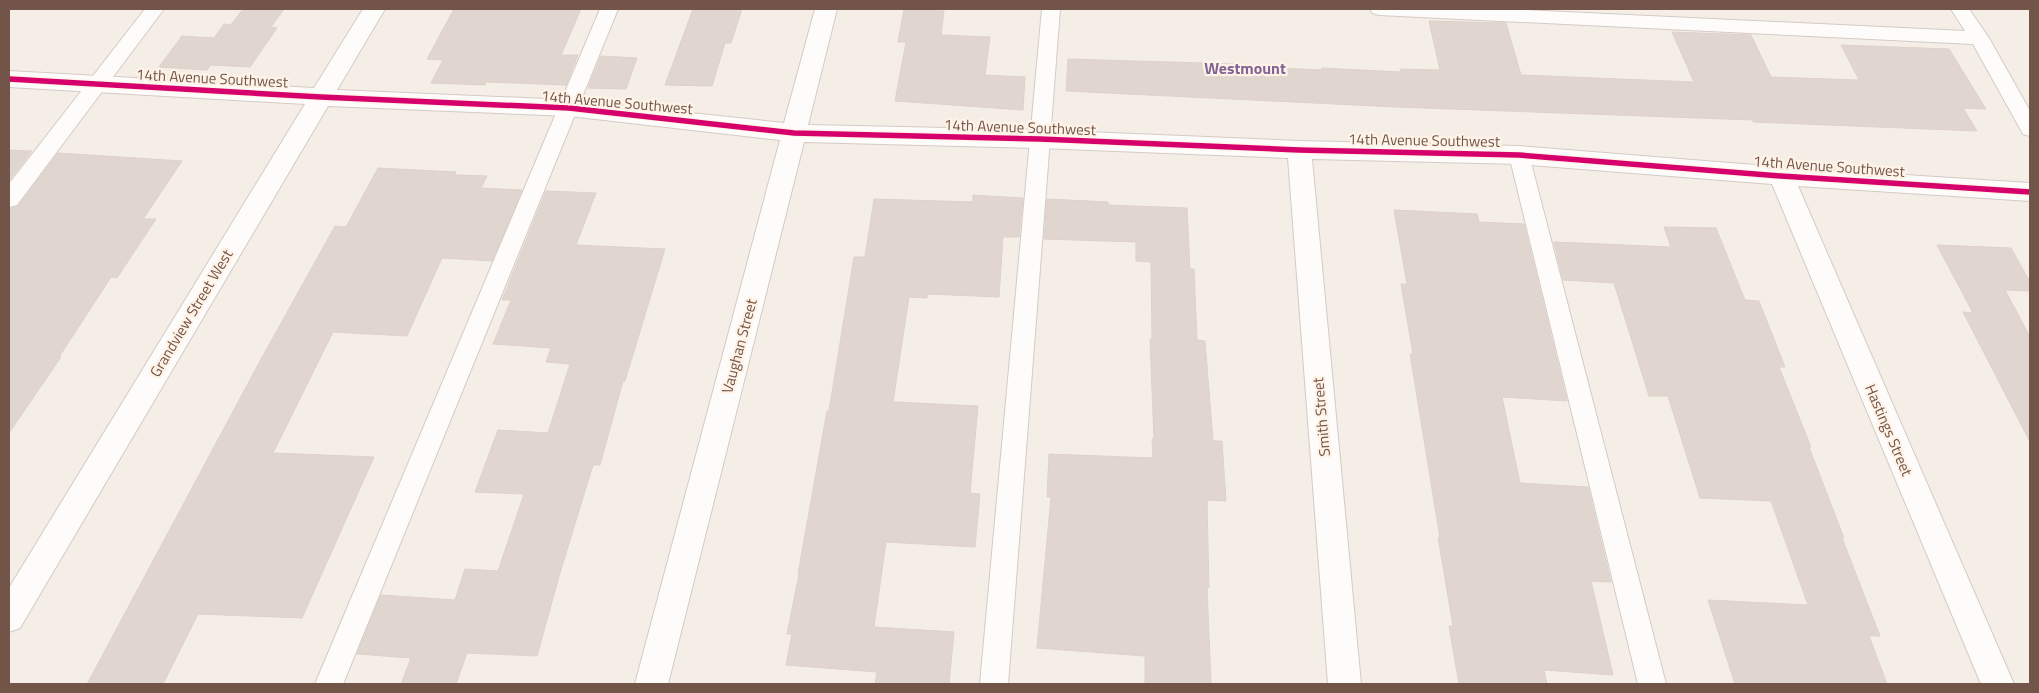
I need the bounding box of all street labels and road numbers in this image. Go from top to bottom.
street label: 14th Avenue Southwest [135,63,289,94]
street label: 14th Avenue Southwest [540,84,694,120]
street label: 14th Avenue Southwest [944,113,1097,141]
street label: 14th Avenue Southwest [1348,127,1501,153]
street label: 14th Avenue Southwest [1752,149,1906,183]
street label: Grandview Street West [144,244,239,381]
street label: Vaughan Street [715,295,763,396]
street label: Smith Street [1306,376,1336,457]
street label: Hastings Street [1859,380,1919,480]

